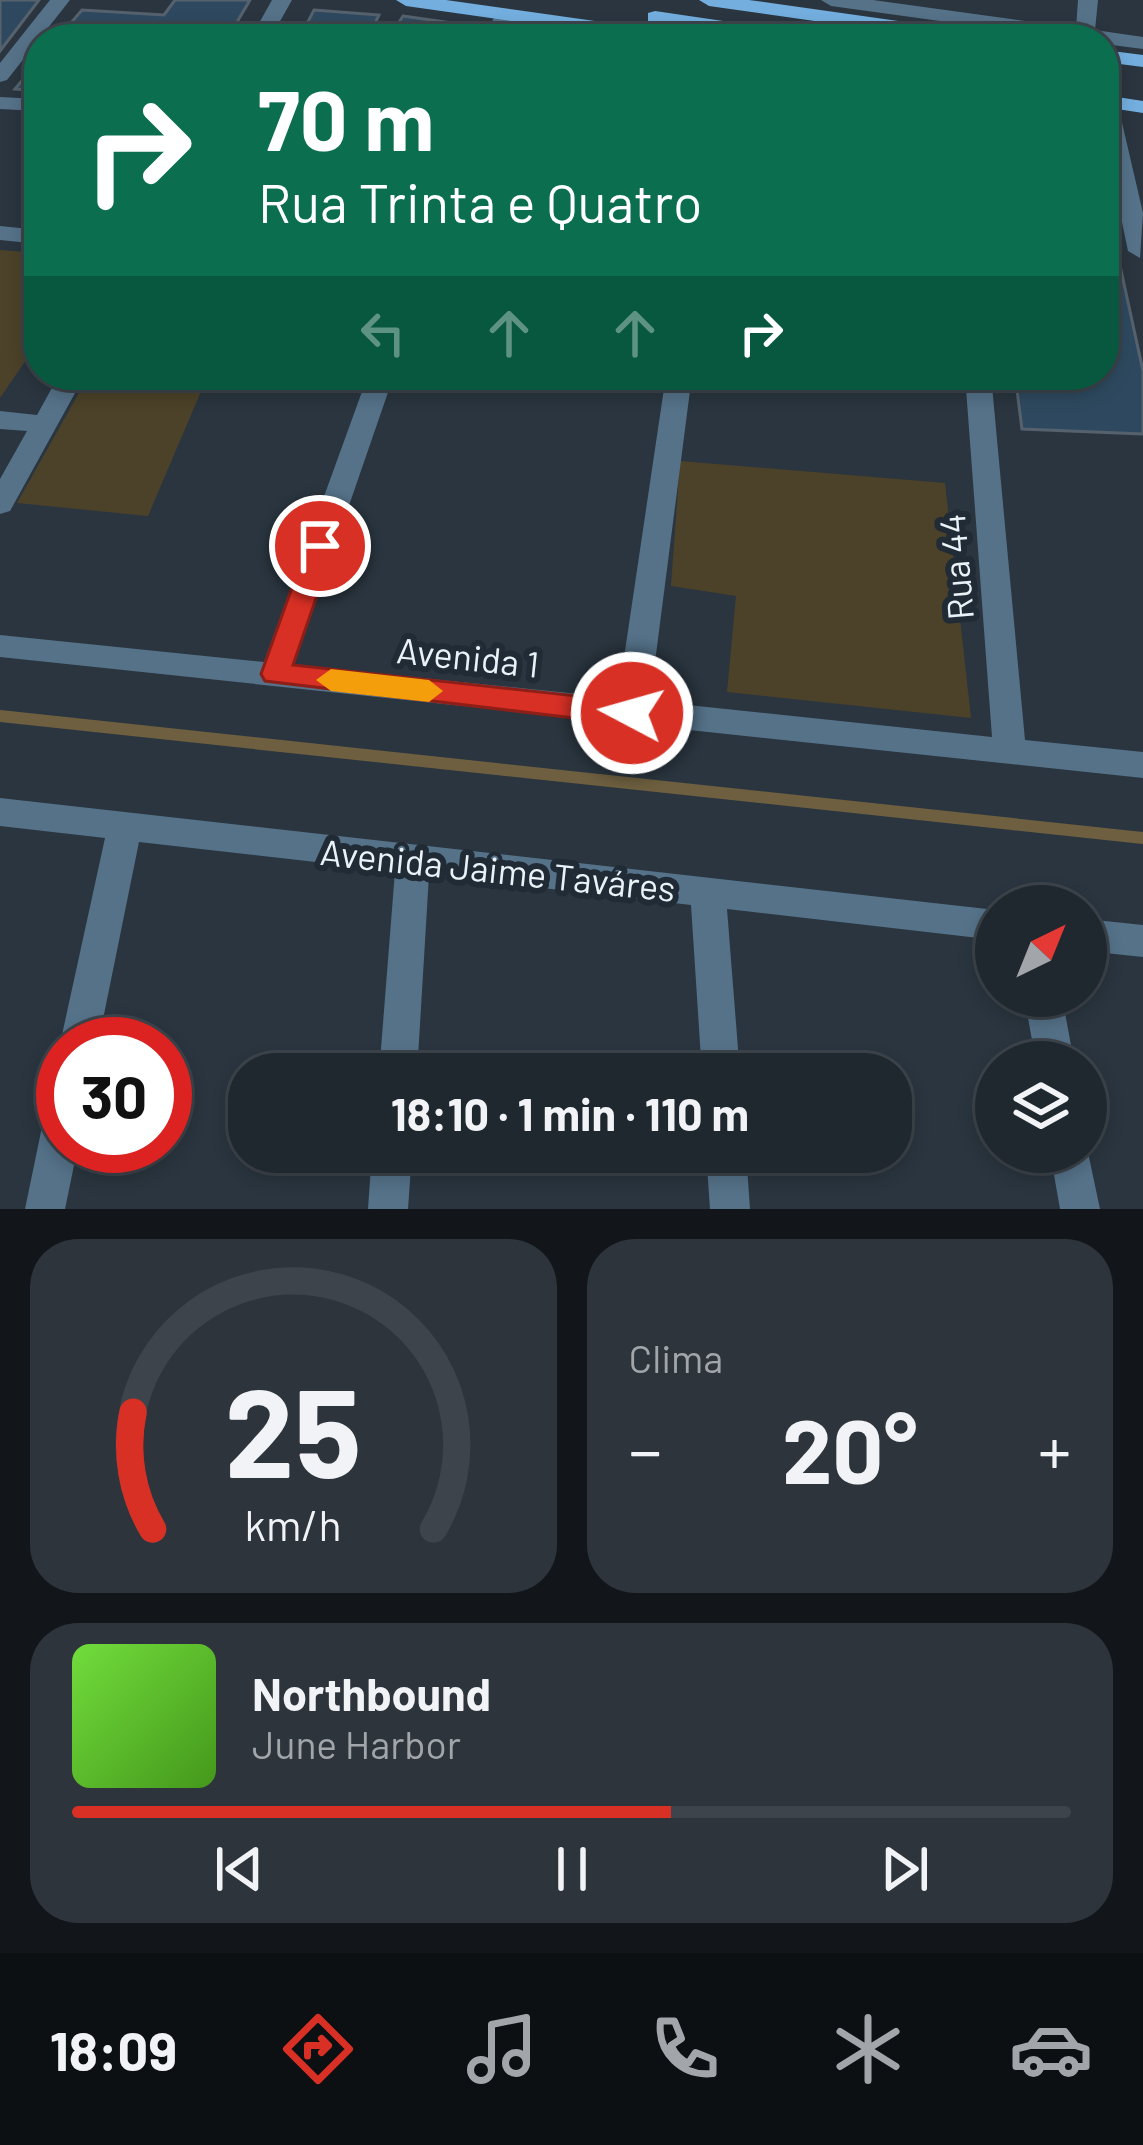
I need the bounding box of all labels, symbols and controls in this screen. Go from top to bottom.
text: 70 m [258,67,434,168]
icon: right [60,72,216,228]
text: Rua Trinta e Quatro [258,169,702,234]
icon: left [350,300,416,366]
icon: ahead [476,300,542,366]
icon: ahead [602,300,668,366]
icon: right [728,300,794,366]
pin [269,495,371,597]
street label: Rua 44 [929,512,981,622]
icon: arrive [287,513,353,579]
street label: Avenida 1 [395,627,541,685]
position arrow [569,650,695,776]
street label: Avenida Jaime Taváres [318,829,678,909]
north arrow [975,885,1107,1017]
map controls [975,885,1107,1173]
speed limit sign: 30 [36,1017,192,1173]
button: layers [975,1041,1107,1173]
text: 18:10 · 1 min · 110 m [391,1086,749,1140]
text: Clima [629,1334,723,1381]
text: 25 [225,1353,362,1503]
text: 20° [782,1394,918,1502]
text: − [629,1409,662,1488]
text: + [1038,1409,1071,1488]
text: km/h [245,1498,342,1550]
text: Northbound [252,1666,491,1720]
text: June Harbor [252,1720,461,1767]
icon: previous [206,1836,272,1902]
icon: pause [539,1836,605,1902]
icon: next [872,1836,938,1902]
icon: directions [276,2007,360,2091]
icon: music [460,2007,544,2091]
icon: phone [643,2007,727,2091]
icon: climate [826,2007,910,2091]
icon: car [1009,2007,1093,2091]
text: 18:09 [50,2017,177,2082]

